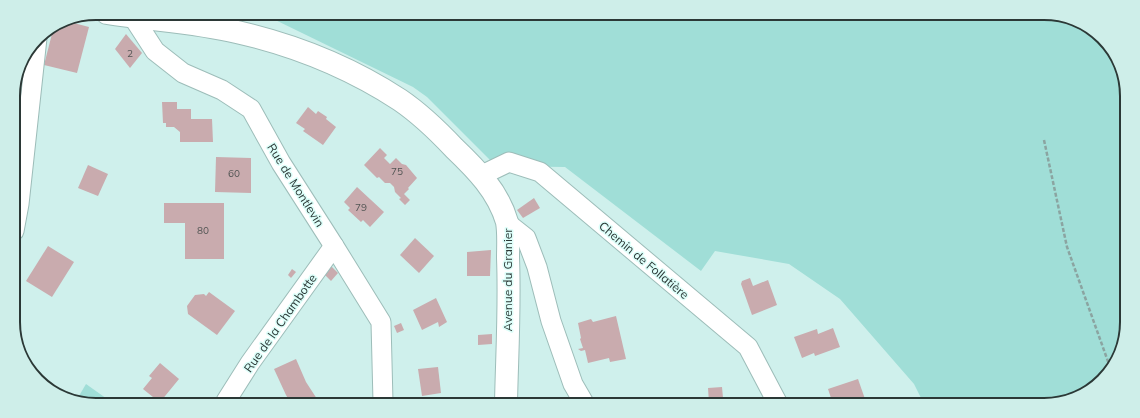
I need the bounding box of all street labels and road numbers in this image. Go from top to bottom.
street label: Rue de Montlevin [264,140,328,230]
street label: Chemin de Follatière [596,218,692,302]
street label: Avenue du Granier [500,228,515,332]
street label: Rue de la Chambotte [240,271,320,375]

